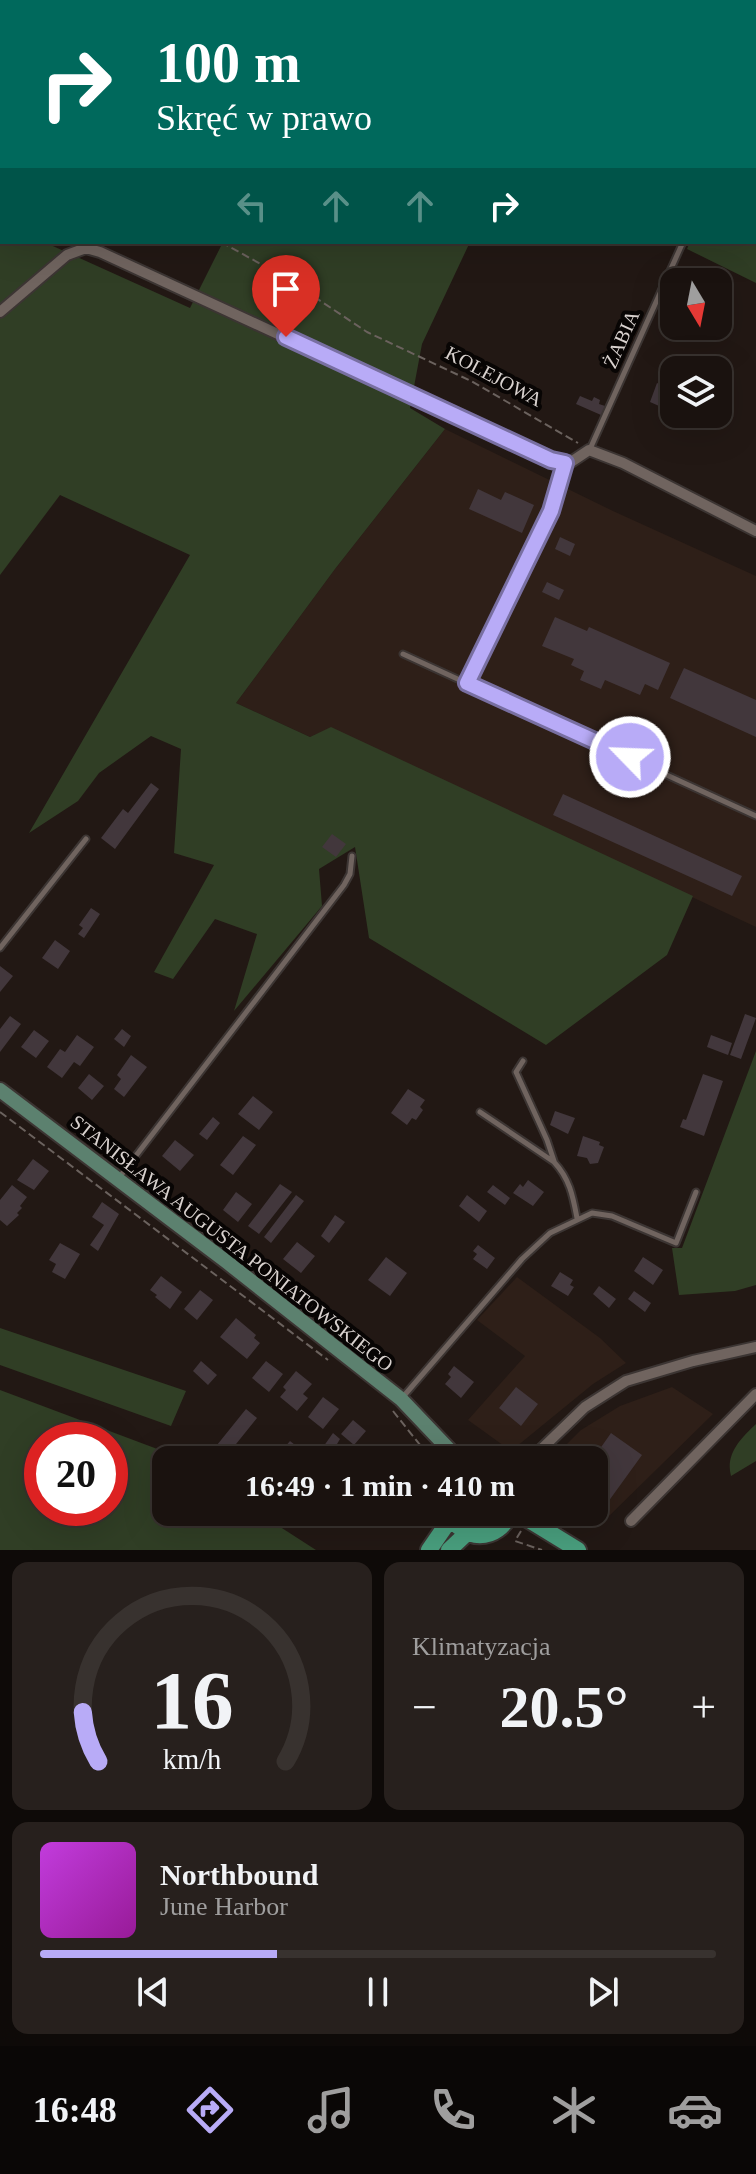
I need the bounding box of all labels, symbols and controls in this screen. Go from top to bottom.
icon: right [24,32,128,136]
text: 100 m [156,32,301,94]
text: Skręć w prawo [156,98,372,138]
icon: left [230,184,274,228]
icon: ahead [314,184,358,228]
icon: ahead [398,184,442,228]
icon: right [482,184,526,228]
pin [252,255,320,337]
icon: arrive [264,267,308,311]
north arrow [660,268,732,340]
map controls [660,268,732,428]
street label: ŻABIA [599,306,644,371]
street label: KOLEJOWA [442,341,547,411]
button: layers [660,356,732,428]
position arrow [588,715,672,799]
street label: STANISŁAWA AUGUSTA PONIATOWSKIEGO [67,1110,397,1376]
speed limit sign: 20 [24,1422,128,1526]
text: 16:49 · 1 min · 410 m [245,1469,515,1502]
text: Klimatyzacja [412,1632,551,1661]
text: 16 [150,1654,234,1746]
text: 20.5° [500,1674,629,1740]
text: − [412,1683,437,1732]
text: + [691,1683,716,1732]
text: km/h [163,1744,221,1775]
text: Northbound [160,1858,318,1891]
text: June Harbor [160,1892,288,1921]
icon: previous [131,1970,175,2014]
icon: pause [356,1970,400,2014]
icon: next [581,1970,625,2014]
icon: directions [182,2082,238,2138]
icon: music [303,2082,359,2138]
icon: phone [425,2082,481,2138]
icon: climate [546,2082,602,2138]
icon: car [667,2082,723,2138]
text: 16:48 [33,2090,117,2130]

